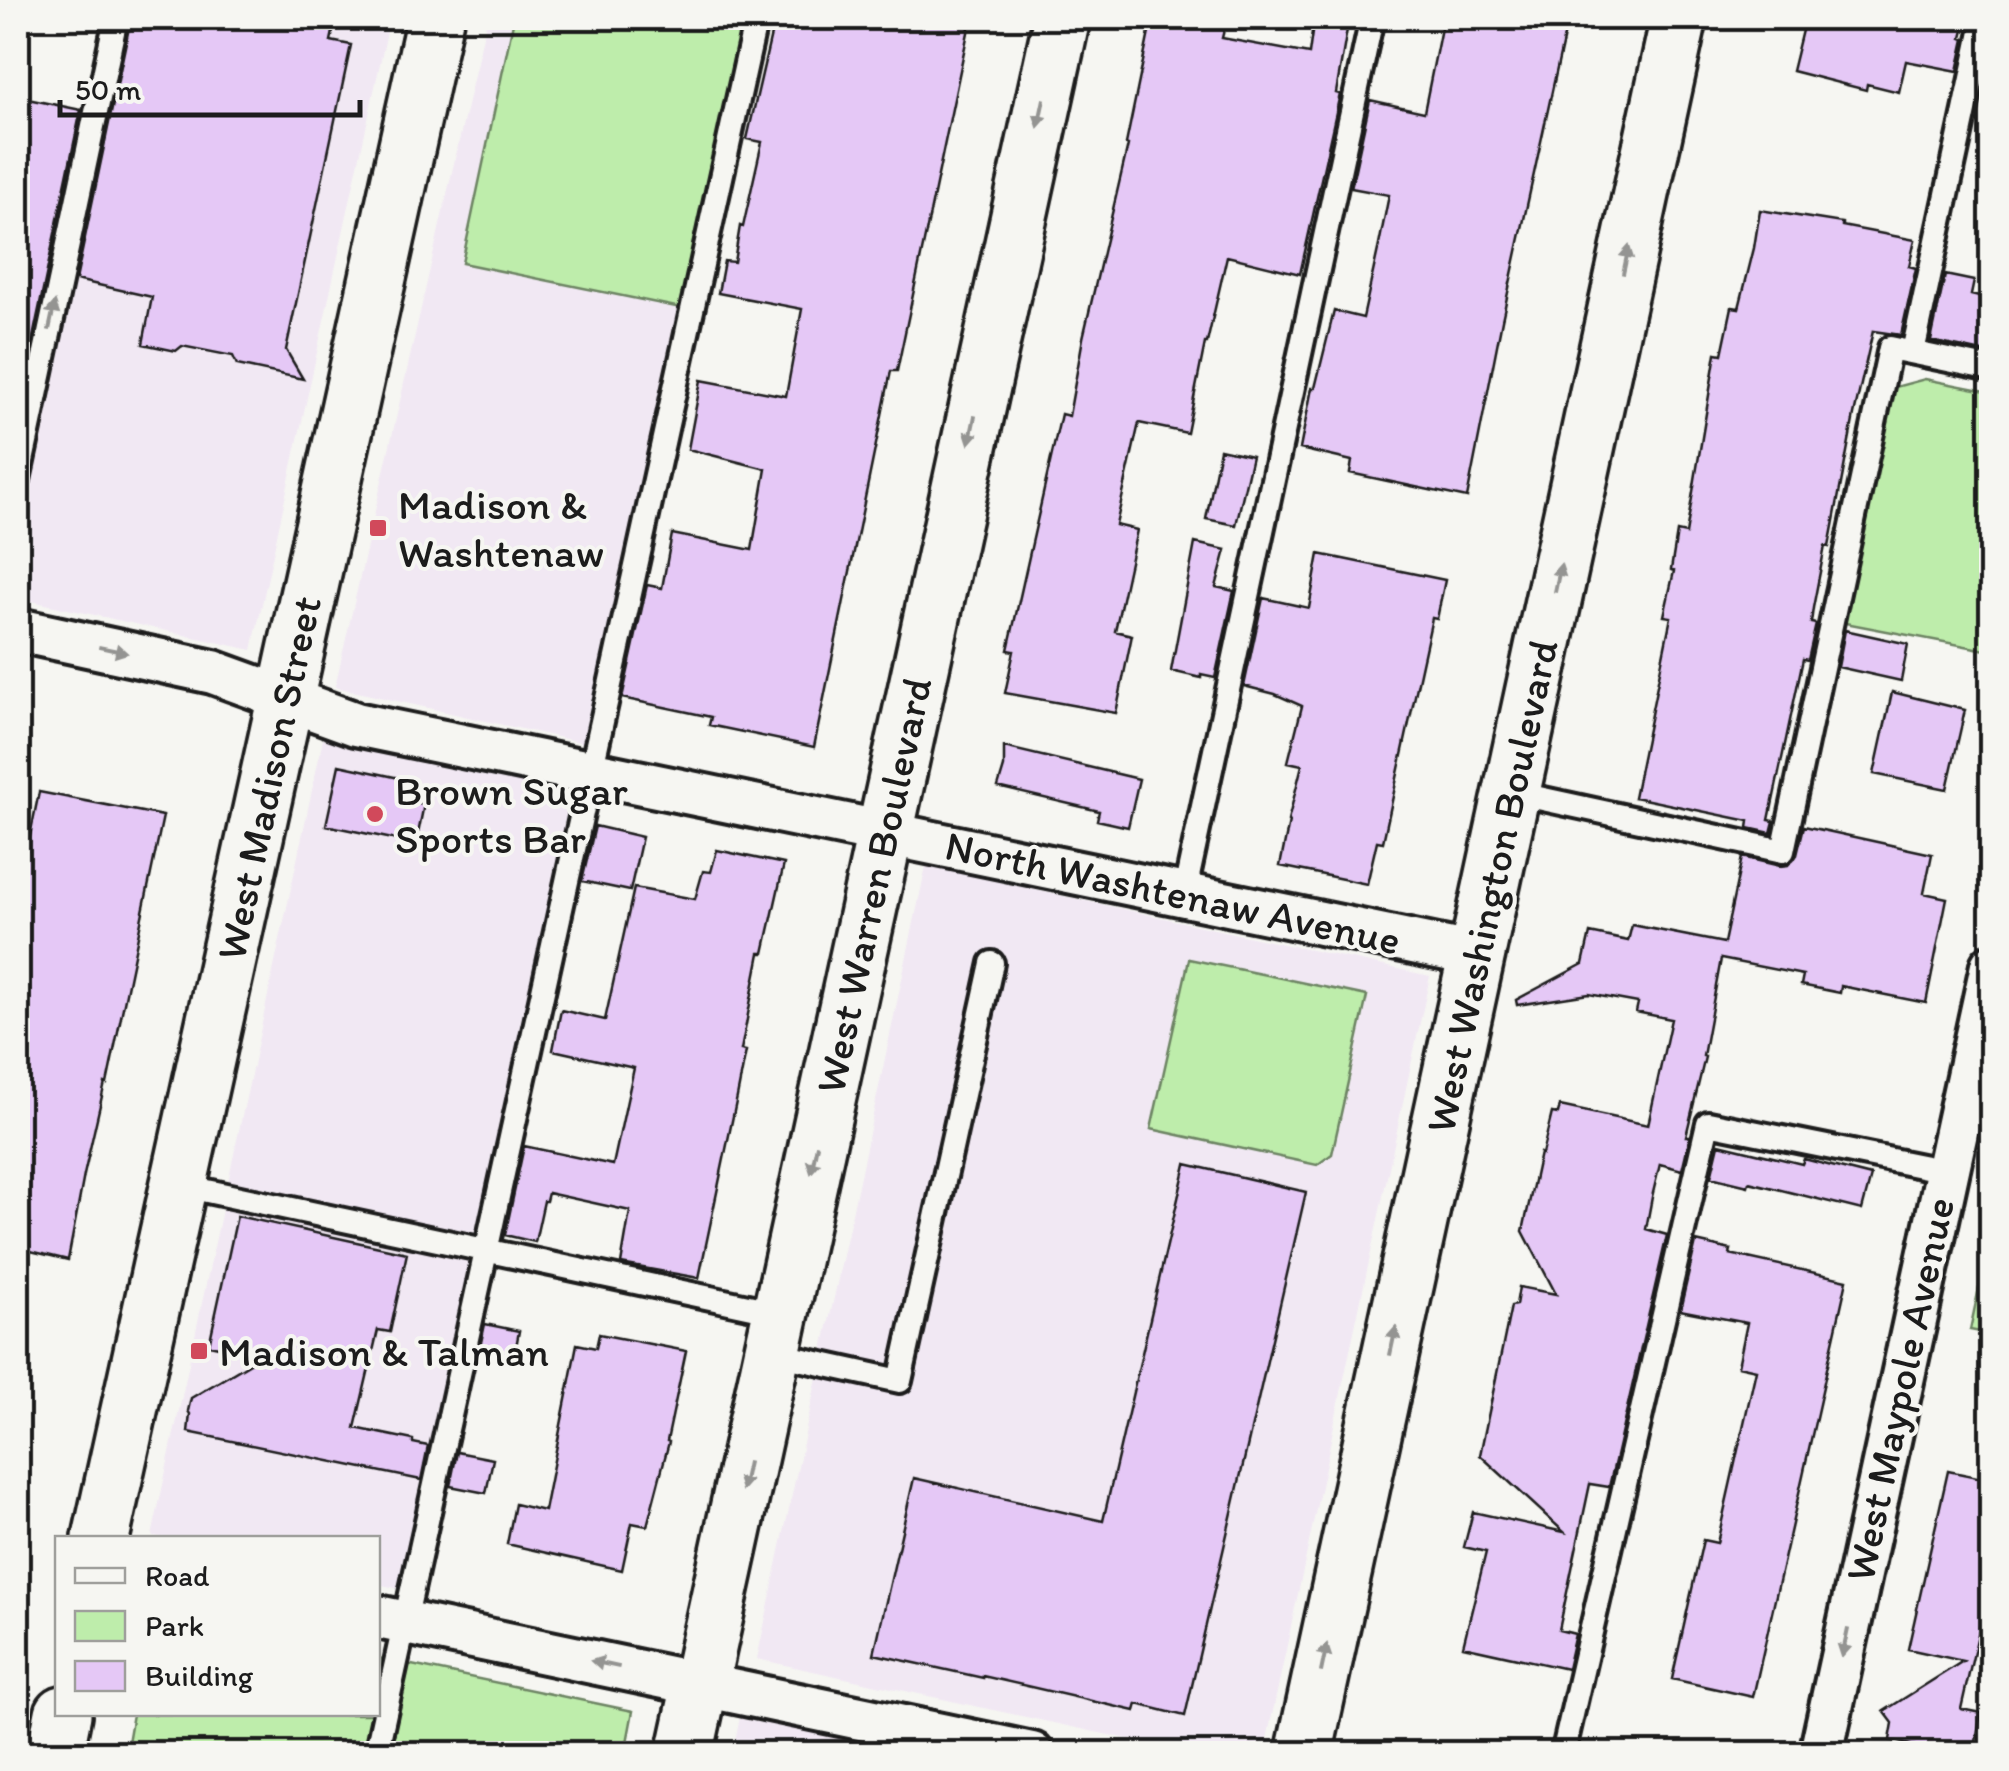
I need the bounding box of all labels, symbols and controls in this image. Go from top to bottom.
scale bar [60,55,360,117]
text: 50 m [75,71,141,108]
one-way arrow [1033,98,1048,129]
one-way arrow [1619,245,1635,276]
one-way arrow [45,300,61,331]
one-way arrow [964,415,979,446]
place label: Madison & Washtenaw [398,479,604,578]
marker: Madison & Washtenaw [367,517,389,539]
one-way arrow [1550,562,1566,593]
street label: West Madison Street [205,592,332,965]
street label: West Washington Boulevard [1414,635,1569,1137]
one-way arrow [98,643,129,659]
street label: West Warren Boulevard [804,672,943,1098]
place label: Brown Sugar Sports Bar [395,765,628,864]
marker: Brown Sugar Sports Bar [364,803,386,825]
street label: North Washtenaw Avenue [941,819,1405,966]
one-way arrow [806,1143,822,1174]
street label: West Maypole Avenue [1834,1193,1965,1586]
one-way arrow [1386,1325,1401,1356]
place label: Madison & Talman [219,1326,549,1377]
marker: Madison & Talman [188,1340,210,1362]
one-way arrow [737,1461,752,1492]
legend [55,1536,380,1716]
text: Road [145,1557,210,1594]
text: Park [145,1607,204,1644]
one-way arrow [1836,1628,1852,1659]
one-way arrow [1317,1642,1333,1673]
one-way arrow [589,1656,620,1672]
text: Building [145,1657,254,1694]

